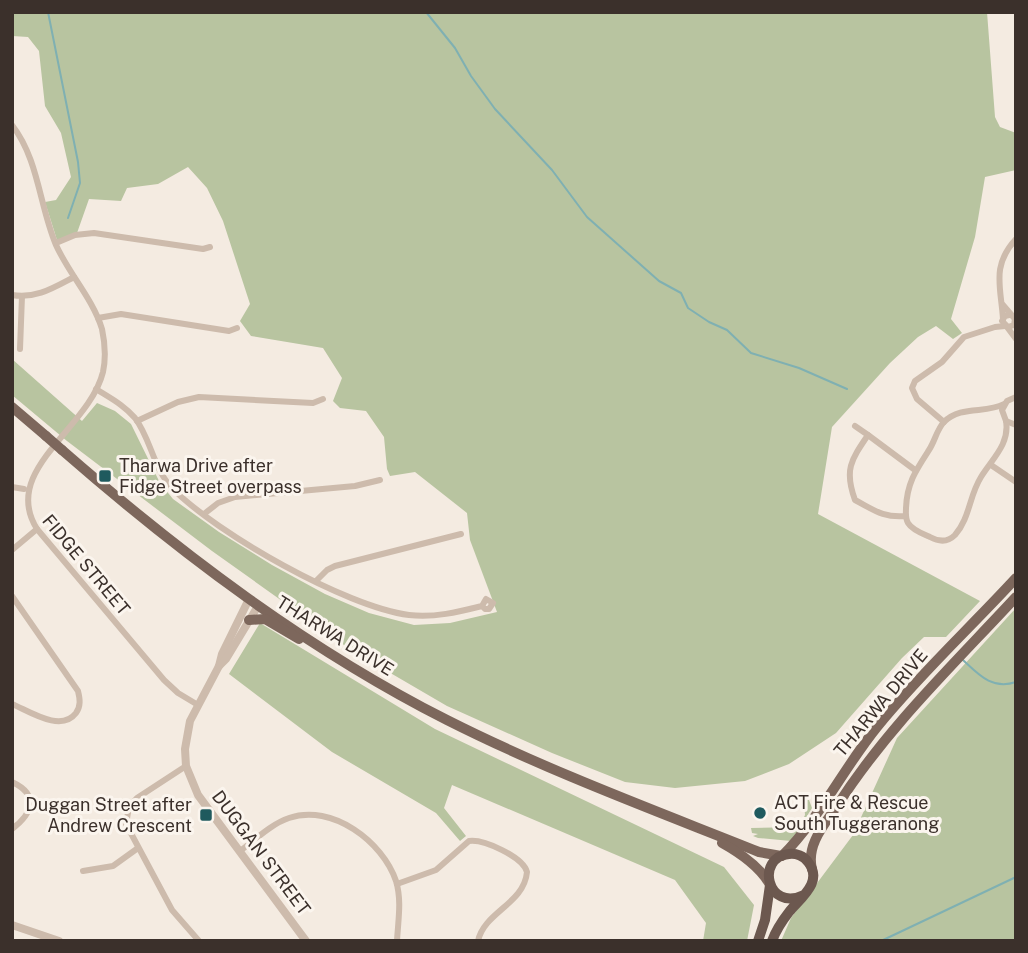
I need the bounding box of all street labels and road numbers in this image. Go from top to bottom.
street label: FIDGE STREET [38,510,135,620]
street label: THARWA DRIVE [273,591,398,680]
street label: THARWA DRIVE [829,645,932,761]
street label: DUGGAN STREET [208,786,315,919]

